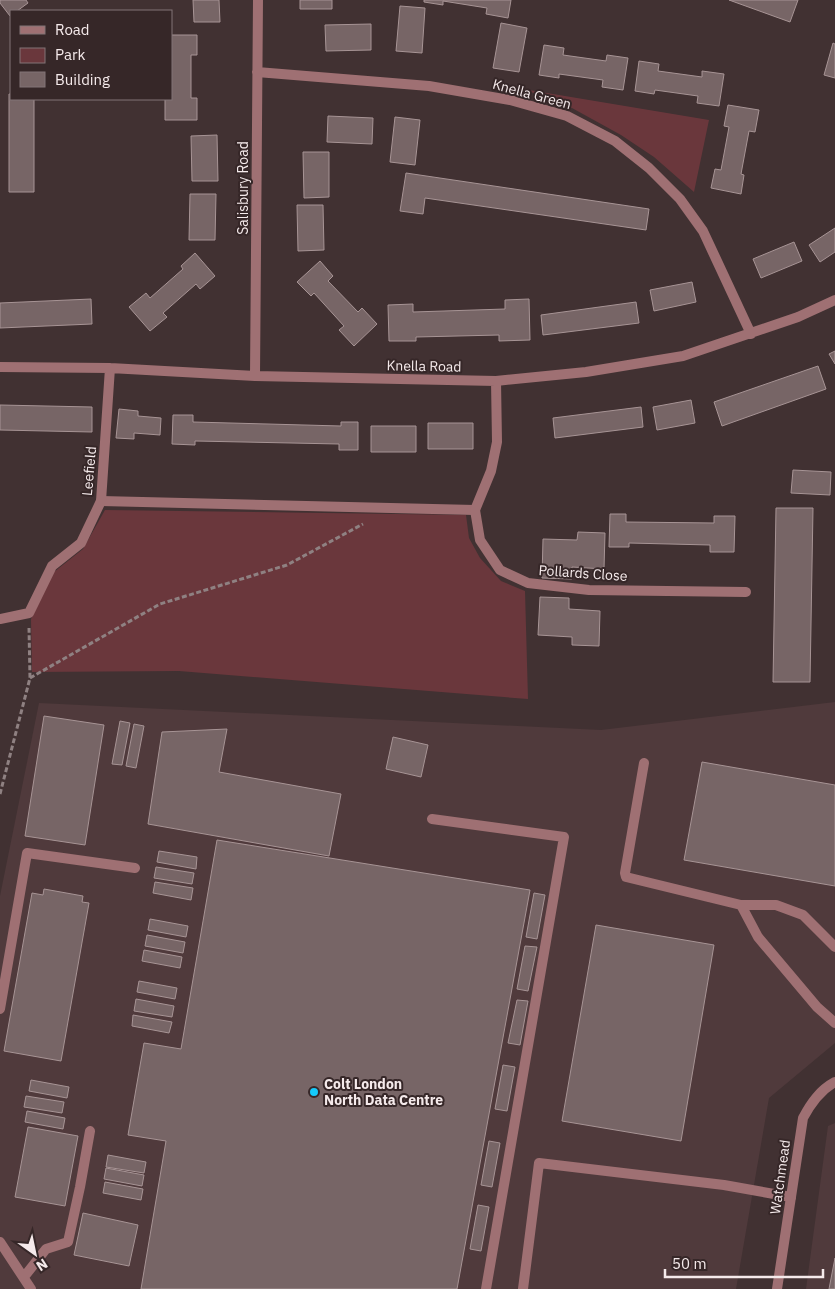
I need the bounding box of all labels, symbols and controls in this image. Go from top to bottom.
legend [10,10,172,100]
text: Road [55,20,90,39]
text: Park [55,45,85,64]
text: Building [55,70,110,89]
street label: Knella Green [491,75,573,113]
street label: Salisbury Road [234,141,252,235]
street label: Knella Road [386,356,462,376]
street label: Leefield [78,445,100,497]
street label: Pollards Close [538,561,628,585]
place label: Colt London North Data Centre [324,1075,443,1109]
marker: Colt London North Data Centre [308,1086,320,1098]
street label: Watchmead [766,1139,794,1215]
north arrow [10,1229,60,1279]
scale bar [665,1246,822,1278]
text: 50 m [672,1254,707,1273]
text: N [33,1255,51,1275]

